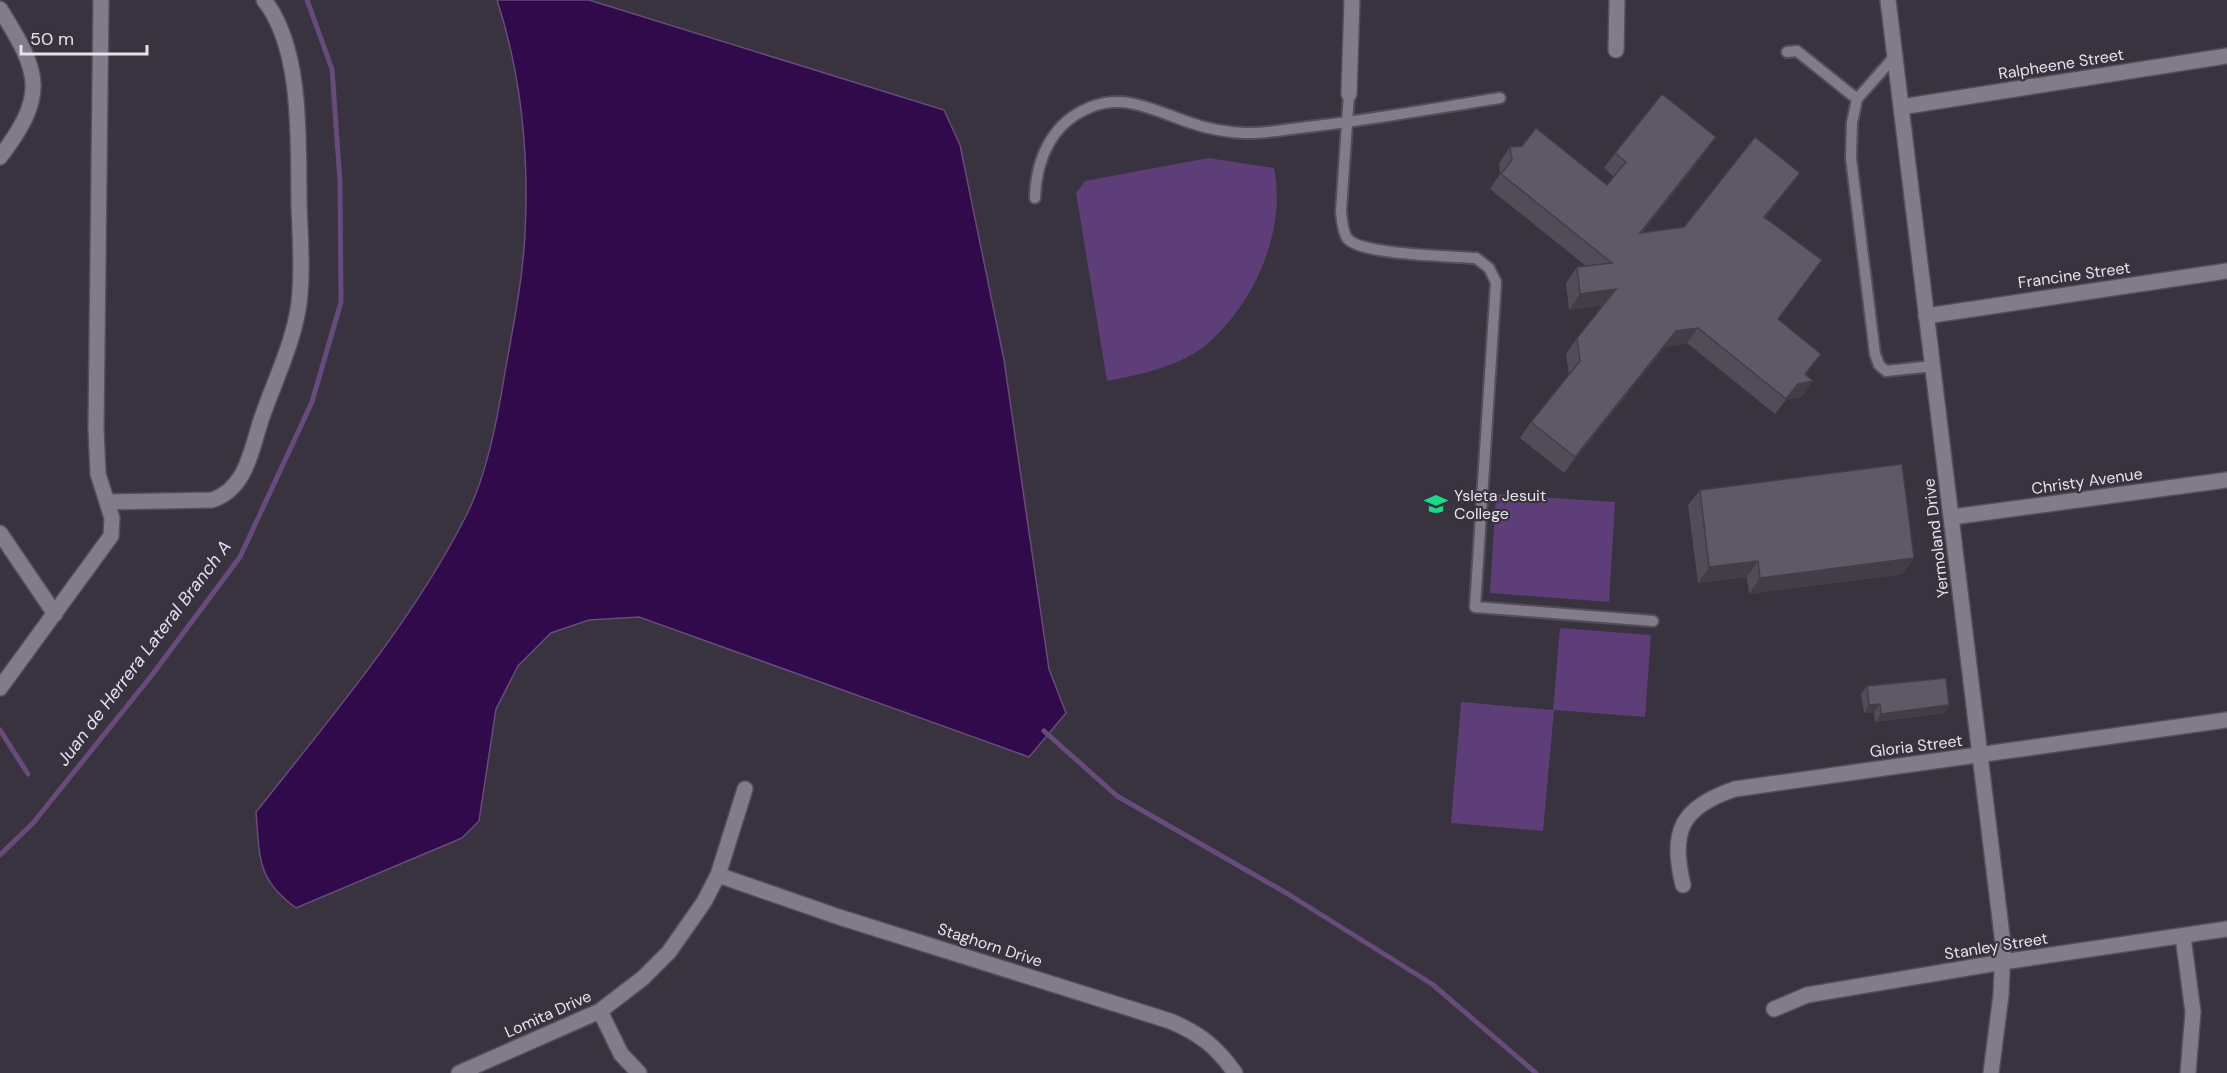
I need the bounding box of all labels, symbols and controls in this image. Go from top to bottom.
scale bar [21,18,147,56]
text: 50 m [30,27,74,51]
street label: Ralpheene Street [1997,44,2125,84]
street label: Francine Street [2016,257,2132,293]
street label: Christy Avenue [2030,463,2144,499]
street label: Yermoland Drive [1918,477,1954,599]
place label: Ysleta Jesuit College [1454,485,1546,524]
school or university icon: Ysleta Jesuit College [1423,491,1449,517]
water label: Juan de Herrera Lateral Branch A [51,535,237,771]
street label: Gloria Street [1868,730,1964,762]
street label: Staghorn Drive [935,918,1045,972]
street label: Stanley Street [1943,927,2049,965]
street label: Lomita Drive [501,986,595,1042]

